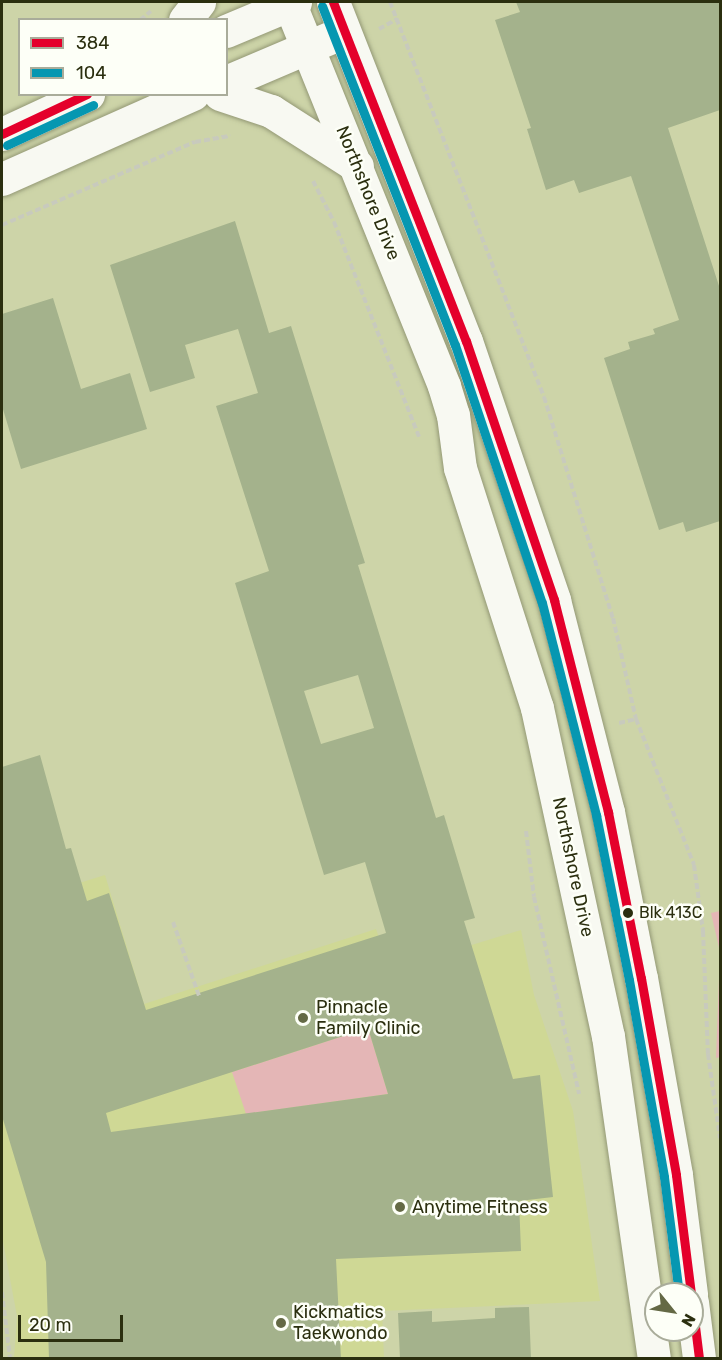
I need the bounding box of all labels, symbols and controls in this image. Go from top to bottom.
legend [18,18,228,96]
text: 384 [76,32,109,54]
text: 104 [76,62,106,84]
street label: Northshore Drive [331,123,405,263]
street label: Northshore Drive [548,795,598,939]
place label: Blk 413C [639,903,702,923]
marker: Blk 413C [622,907,634,919]
place label: Pinnacle Family Clinic [316,997,421,1040]
marker: Pinnacle Family Clinic [294,1009,312,1027]
place label: Anytime Fitness [412,1196,548,1218]
marker: Anytime Fitness [393,1200,407,1214]
north arrow [644,1282,704,1342]
place label: Kickmatics Taekwondo [293,1302,388,1344]
scale bar [21,1303,126,1341]
text: N [677,1311,699,1330]
text: 20 m [29,1314,71,1336]
marker: Kickmatics Taekwondo [274,1316,288,1330]

